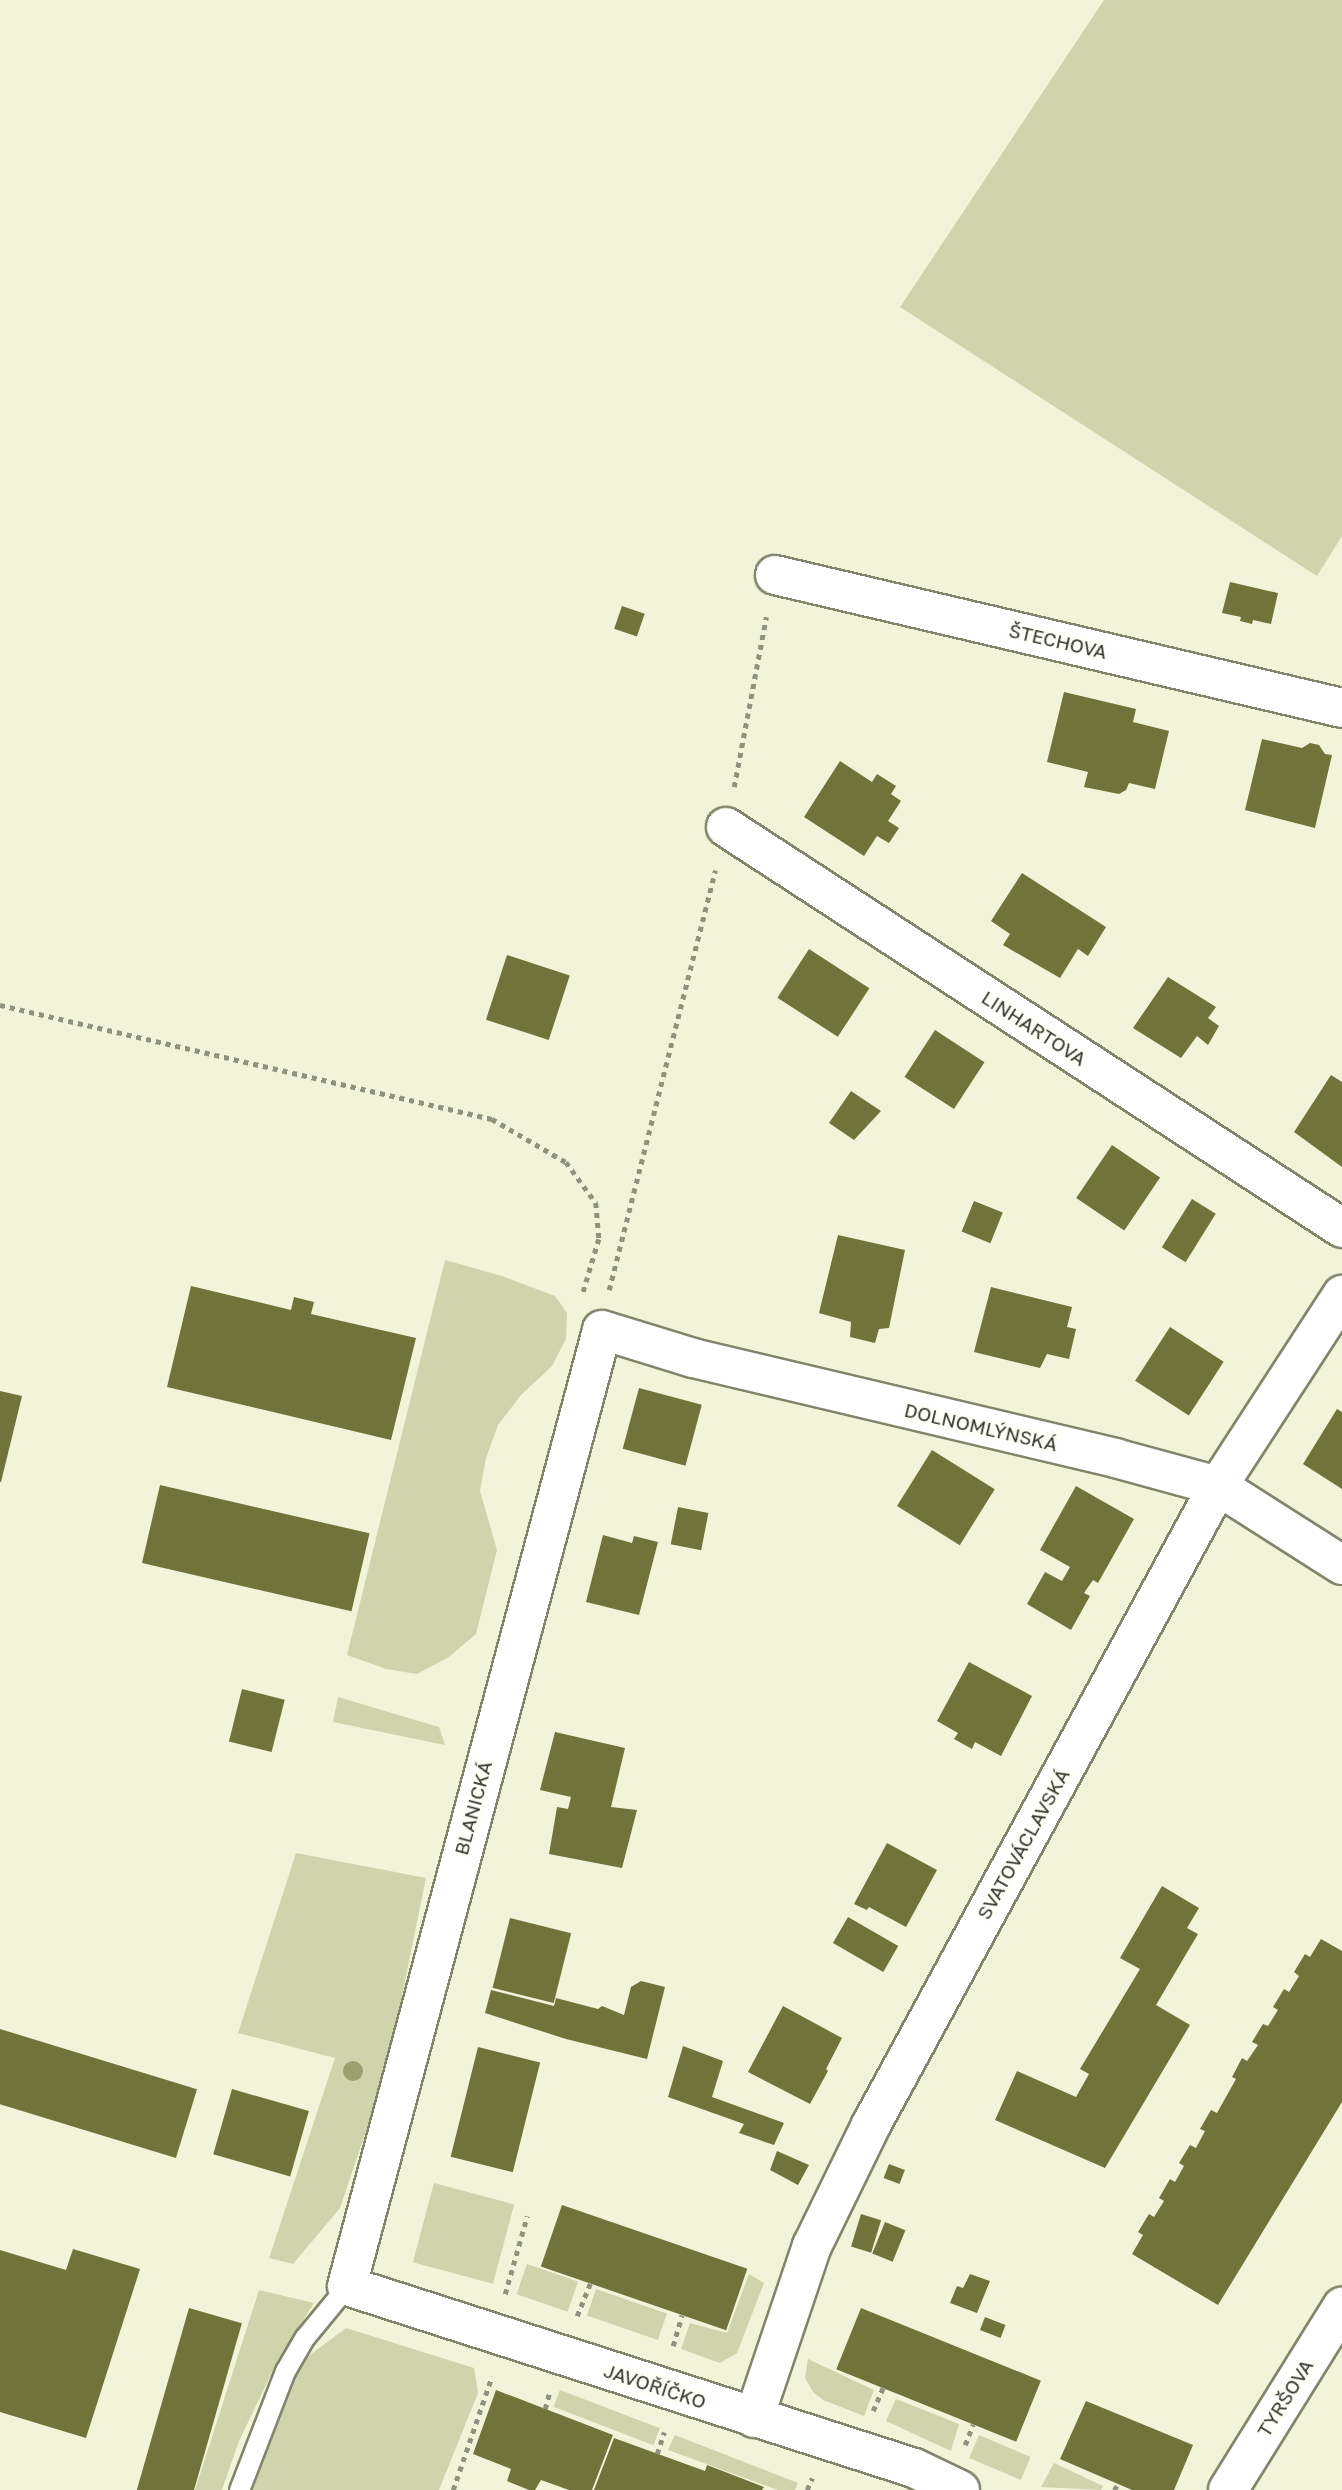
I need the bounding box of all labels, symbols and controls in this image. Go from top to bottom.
street label: ŠTECHOVA [1007,619,1109,663]
street label: LINHARTOVA [977,986,1091,1070]
street label: DOLNOMLÝNSKÁ [902,1398,1060,1456]
street label: BLANICKÁ [450,1758,496,1858]
street label: SVATOVÁCLAVSKÁ [972,1765,1074,1923]
street label: TYRŠOVA [1252,2355,1318,2441]
street label: JAVOŘÍČKO [601,2359,709,2413]

